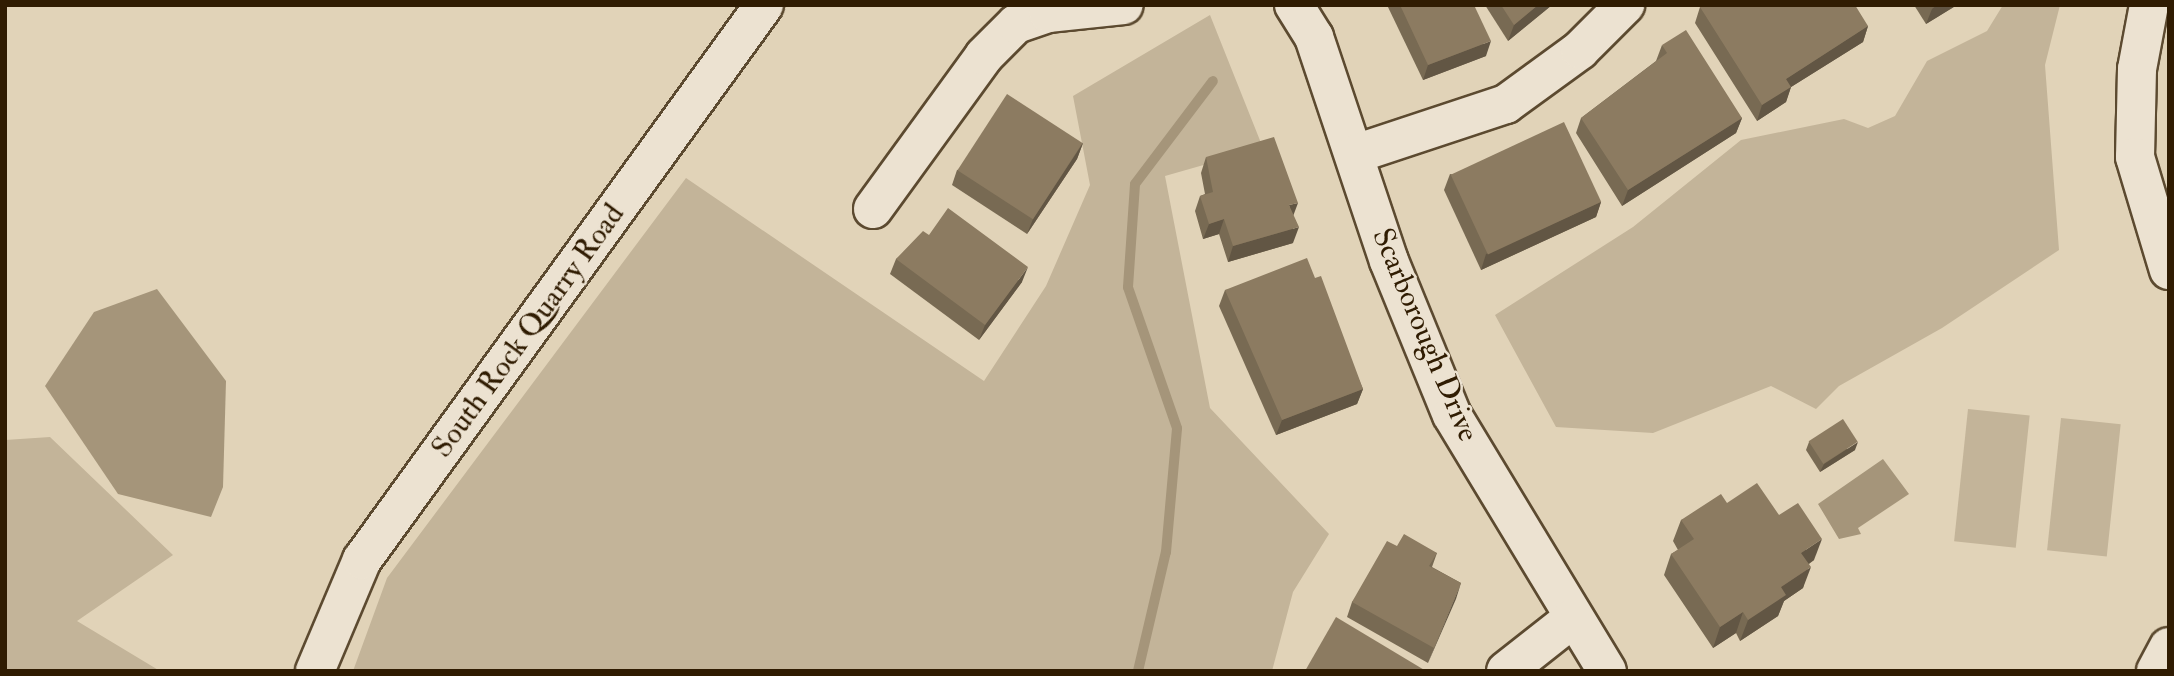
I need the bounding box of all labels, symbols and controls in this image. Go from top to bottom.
street label: South Rock Quarry Road [424,197,632,465]
street label: Scarborough Drive [1364,223,1486,447]

